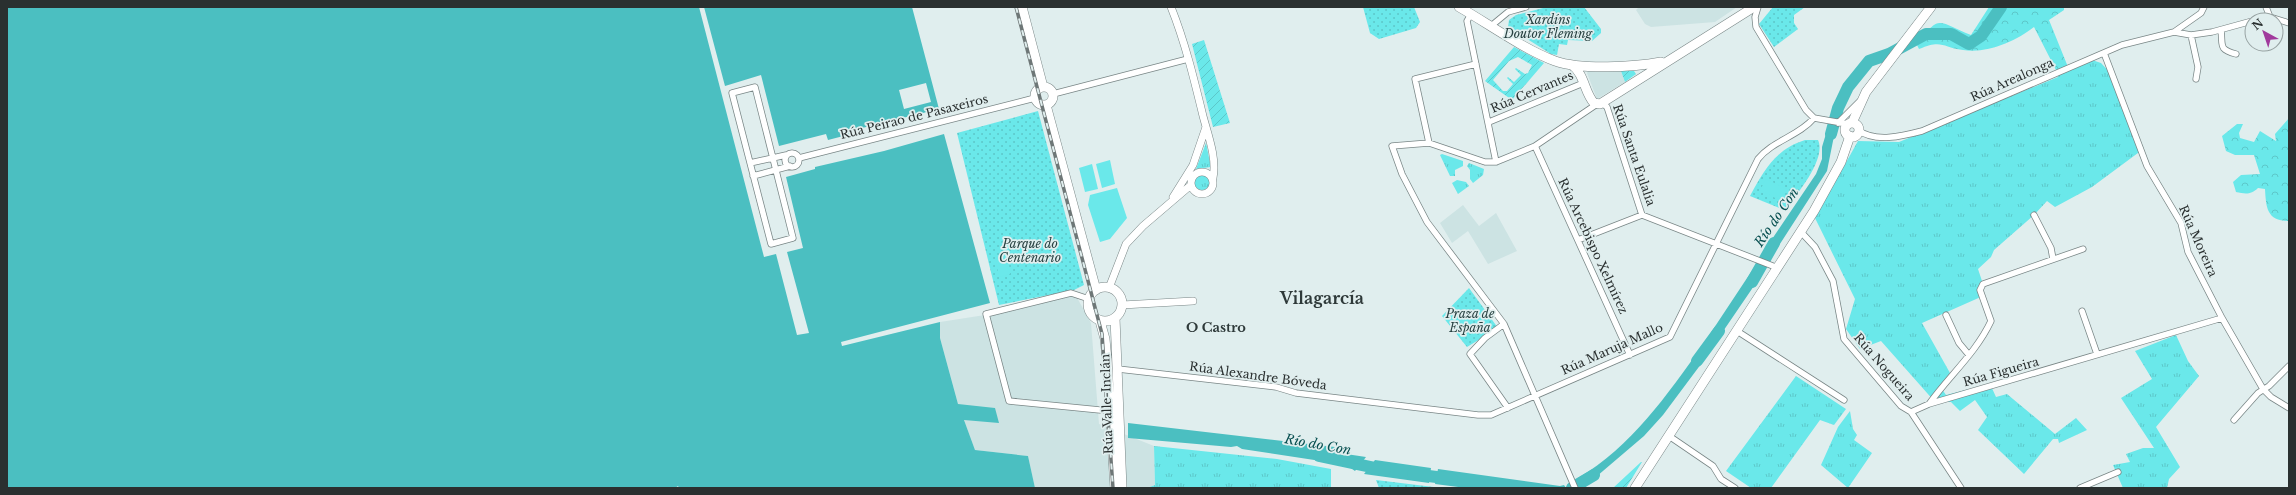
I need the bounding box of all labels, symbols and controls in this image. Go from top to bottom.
park label: Xardíns Doutor Fleming [1503,12,1594,41]
north arrow [2244,12,2284,52]
text: N [2249,15,2267,33]
street label: Rúa Arealonga [1968,54,2056,105]
street label: Rúa Cervantes [1488,67,1576,116]
street label: Rúa Peirao de Pasaxeiros [838,91,990,142]
street label: Rúa Santa Eulalia [1610,102,1659,208]
street label: Rúa Arcebispo Xelmírez [1555,176,1632,316]
water label: Río do Con [1750,185,1802,251]
street label: Rúa Moreira [2176,203,2221,279]
park label: Parque do Centenario [999,236,1061,265]
district label: Vilagarcía [1279,288,1364,308]
park label: Praza de España [1445,306,1495,335]
district label: O Castro [1186,319,1246,336]
street label: Rúa Maruja Mallo [1559,319,1665,378]
street label: Rúa Nogueira [1851,330,1918,404]
street label: Rúa Figueira [1961,353,2041,390]
street label: Rúa Valle-Inclán [1097,354,1116,454]
street label: Rúa Alexandre Bóveda [1188,358,1328,393]
water label: Río do Con [1282,430,1352,459]

